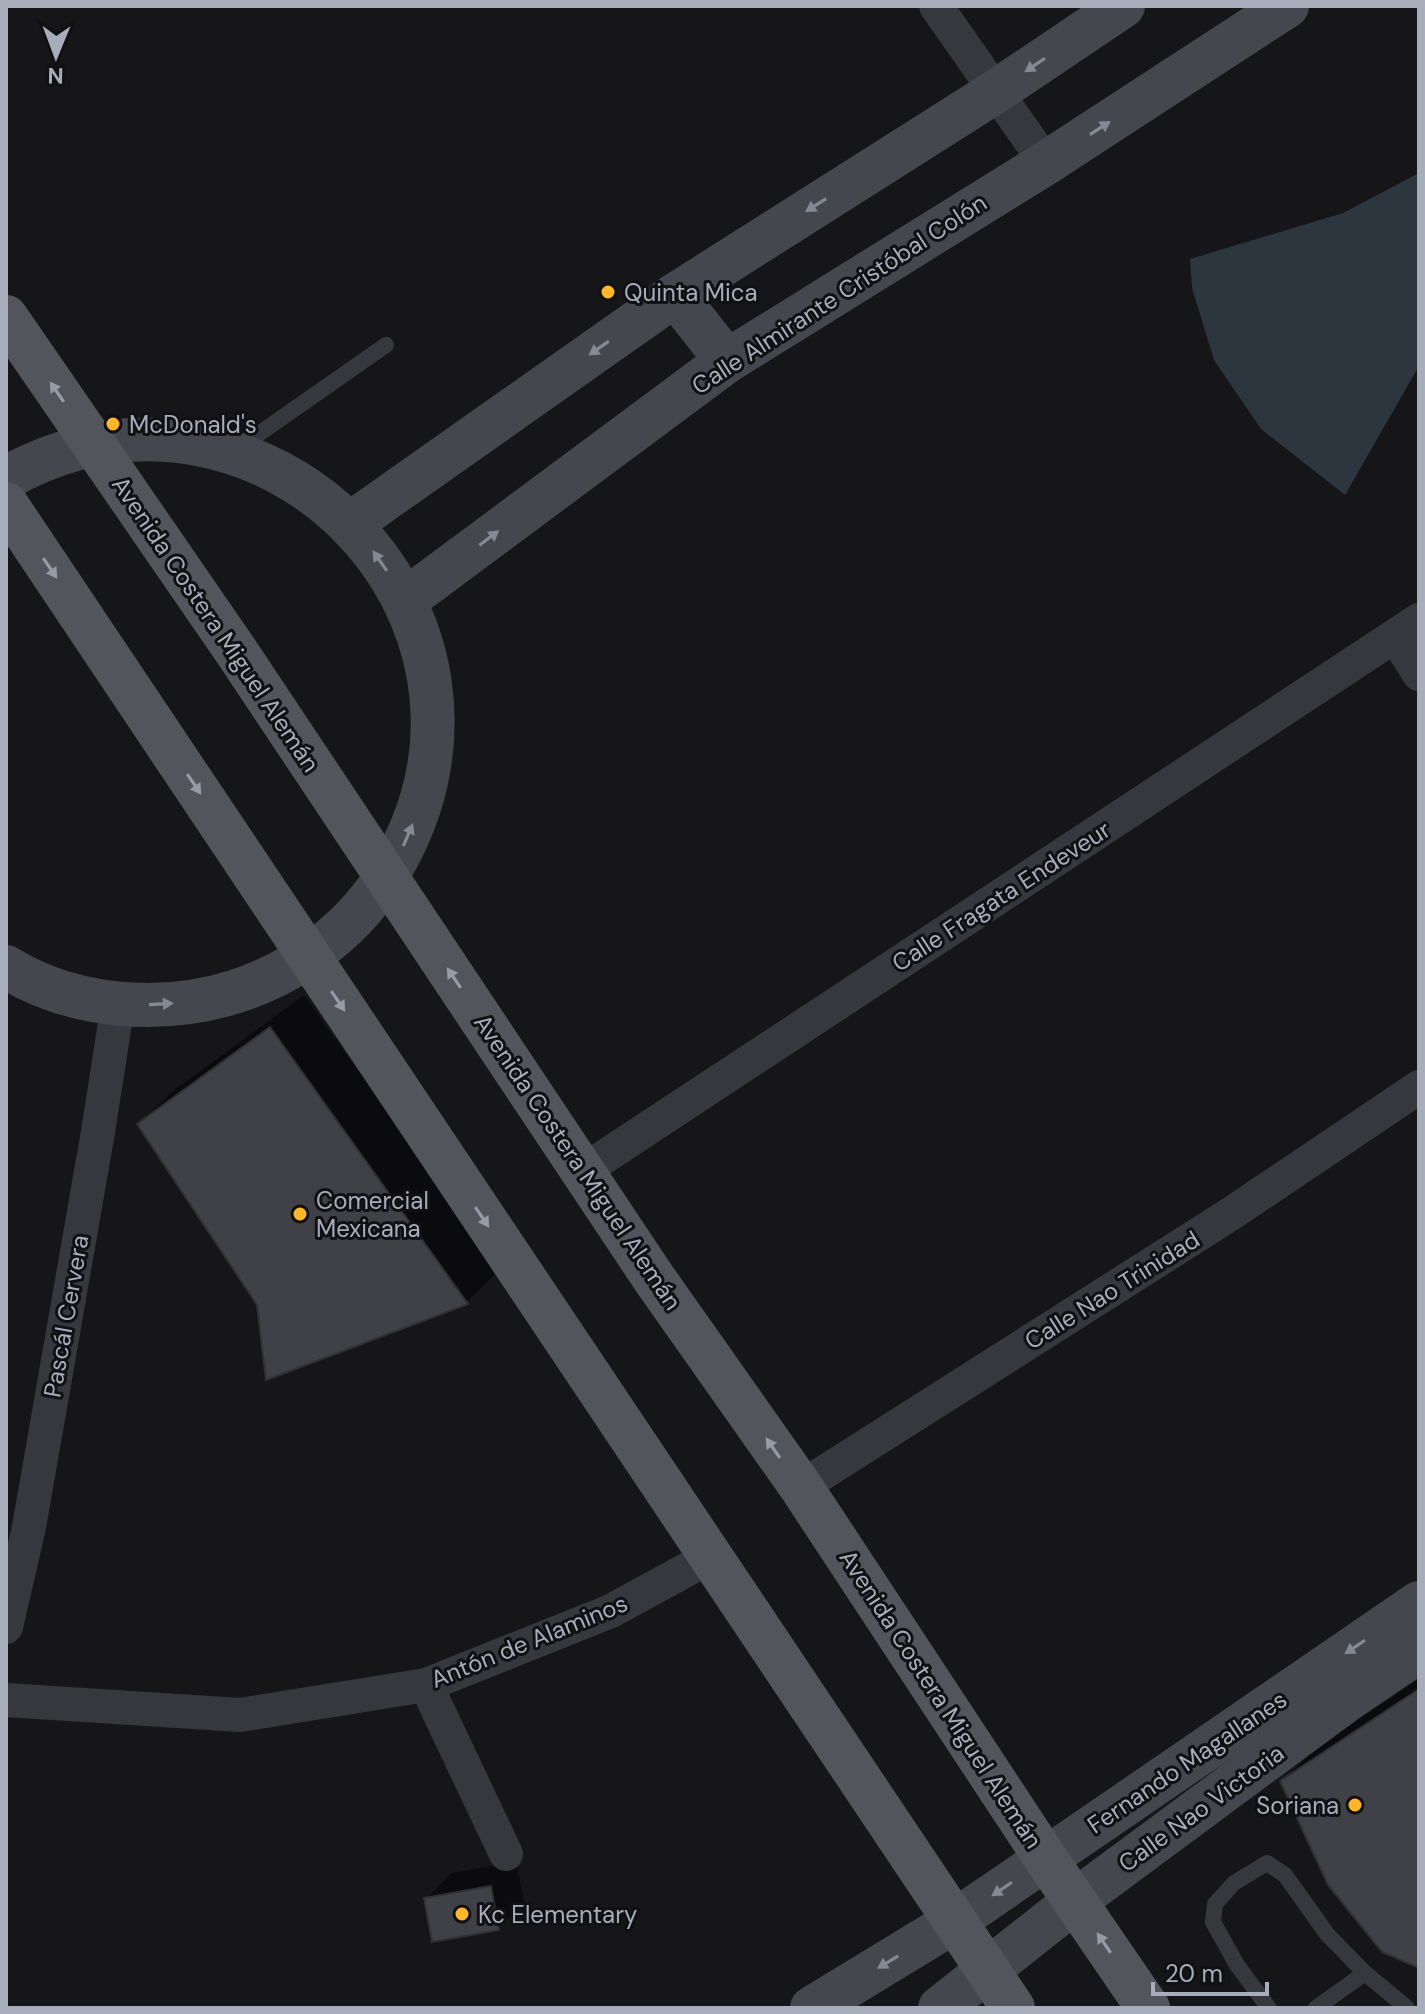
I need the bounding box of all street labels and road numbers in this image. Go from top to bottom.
street label: Calle Almirante Cristóbal Colón [686,187,992,401]
street label: Avenida Costera Miguel Alemán [105,470,327,778]
street label: Calle Fragata Endeveur [886,814,1116,978]
street label: Avenida Costera Miguel Alemán [467,1008,689,1316]
street label: Calle Nao Trinidad [1019,1224,1205,1356]
street label: Pascál Cervera [36,1232,96,1400]
street label: Avenida Costera Miguel Alemán [833,1544,1049,1854]
street label: Antón de Alaminos [426,1587,632,1695]
street label: Fernando Magallanes [1081,1684,1293,1840]
street label: Calle Nao Victoria [1112,1737,1290,1879]

